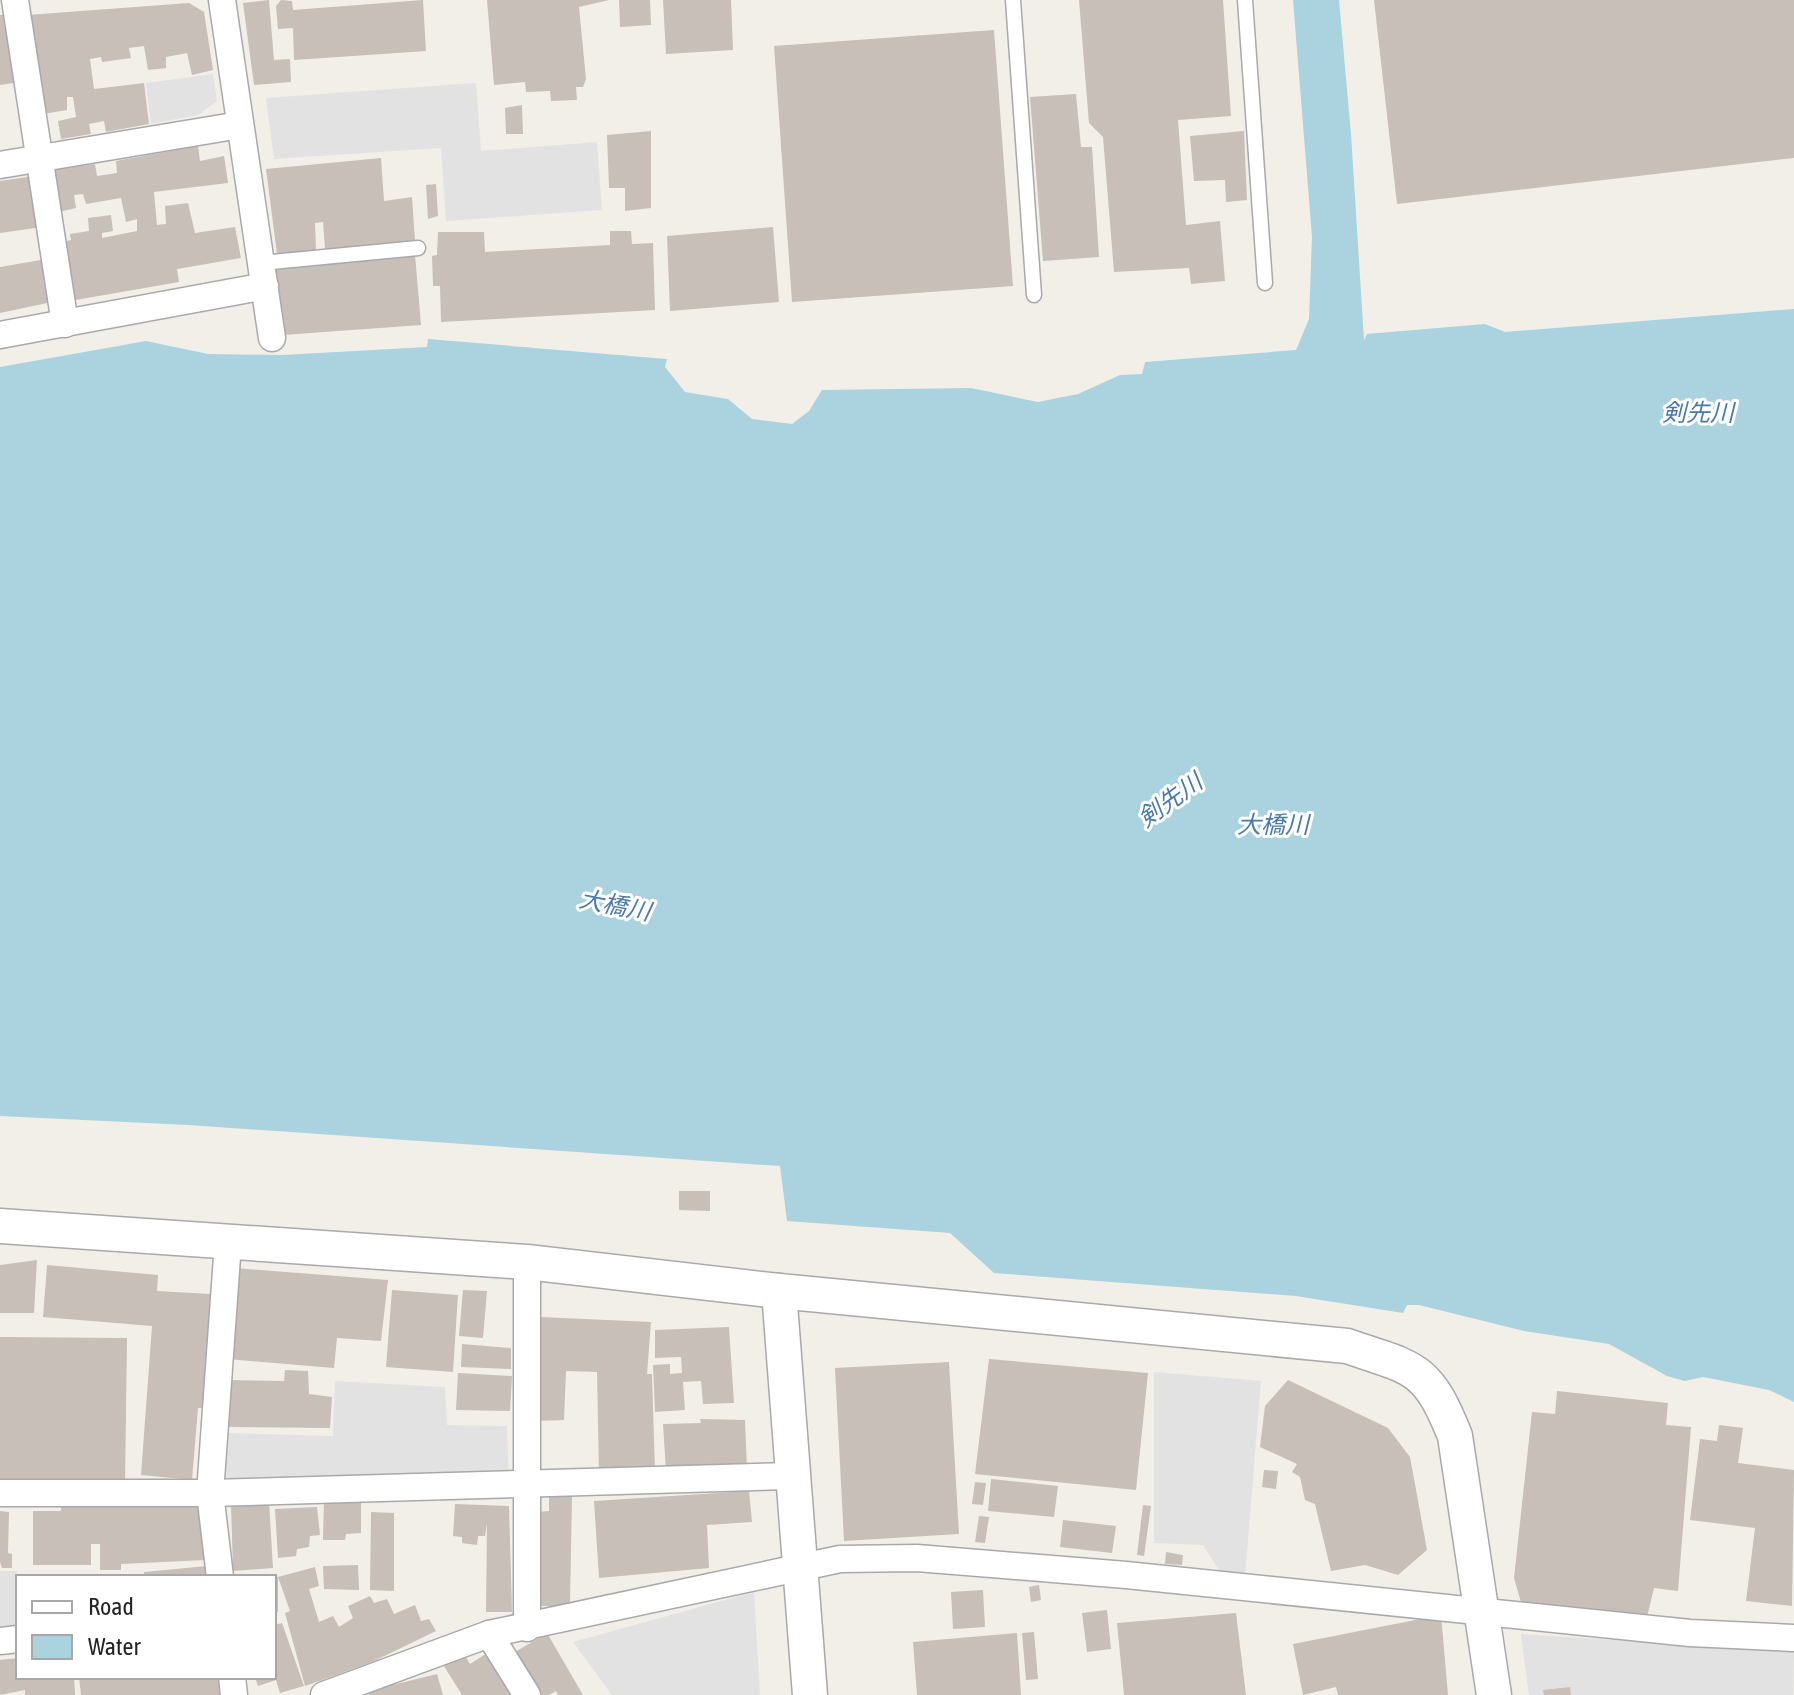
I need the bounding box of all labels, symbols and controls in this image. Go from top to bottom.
water label: 剣先川 [1662,399,1737,426]
water label: 剣先川 [1133,766,1209,832]
water label: 大橋川 [1237,811,1312,838]
water label: 大橋川 [577,885,656,926]
legend [16,1575,276,1679]
text: Road [88,1593,134,1620]
text: Water [88,1633,141,1660]

